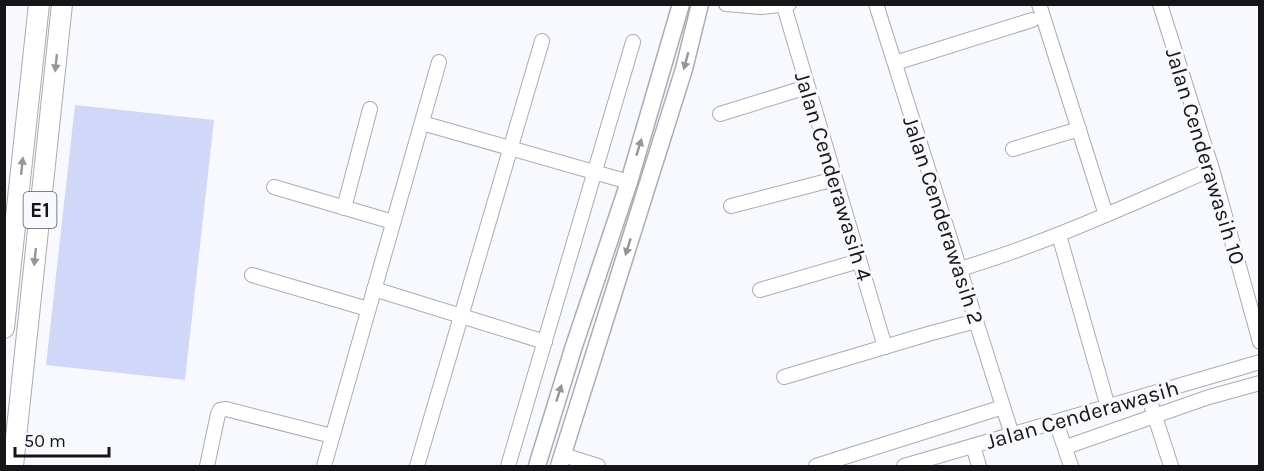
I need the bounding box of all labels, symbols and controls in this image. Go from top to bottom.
street label: Jalan Cenderawasih 10 [1160,45,1250,268]
one-way arrow [680,52,690,70]
one-way arrow [51,53,61,72]
street label: Jalan Cenderawasih 4 [789,69,877,284]
street label: Jalan Cenderawasih 2 [897,113,989,328]
one-way arrow [635,138,644,156]
one-way arrow [17,156,27,175]
road number: E1 [24,192,57,228]
one-way arrow [623,238,632,256]
one-way arrow [30,247,40,266]
street label: Jalan Cenderawasih [983,375,1182,455]
one-way arrow [555,384,564,402]
scale bar [15,420,110,458]
text: 50 m [24,430,66,452]

